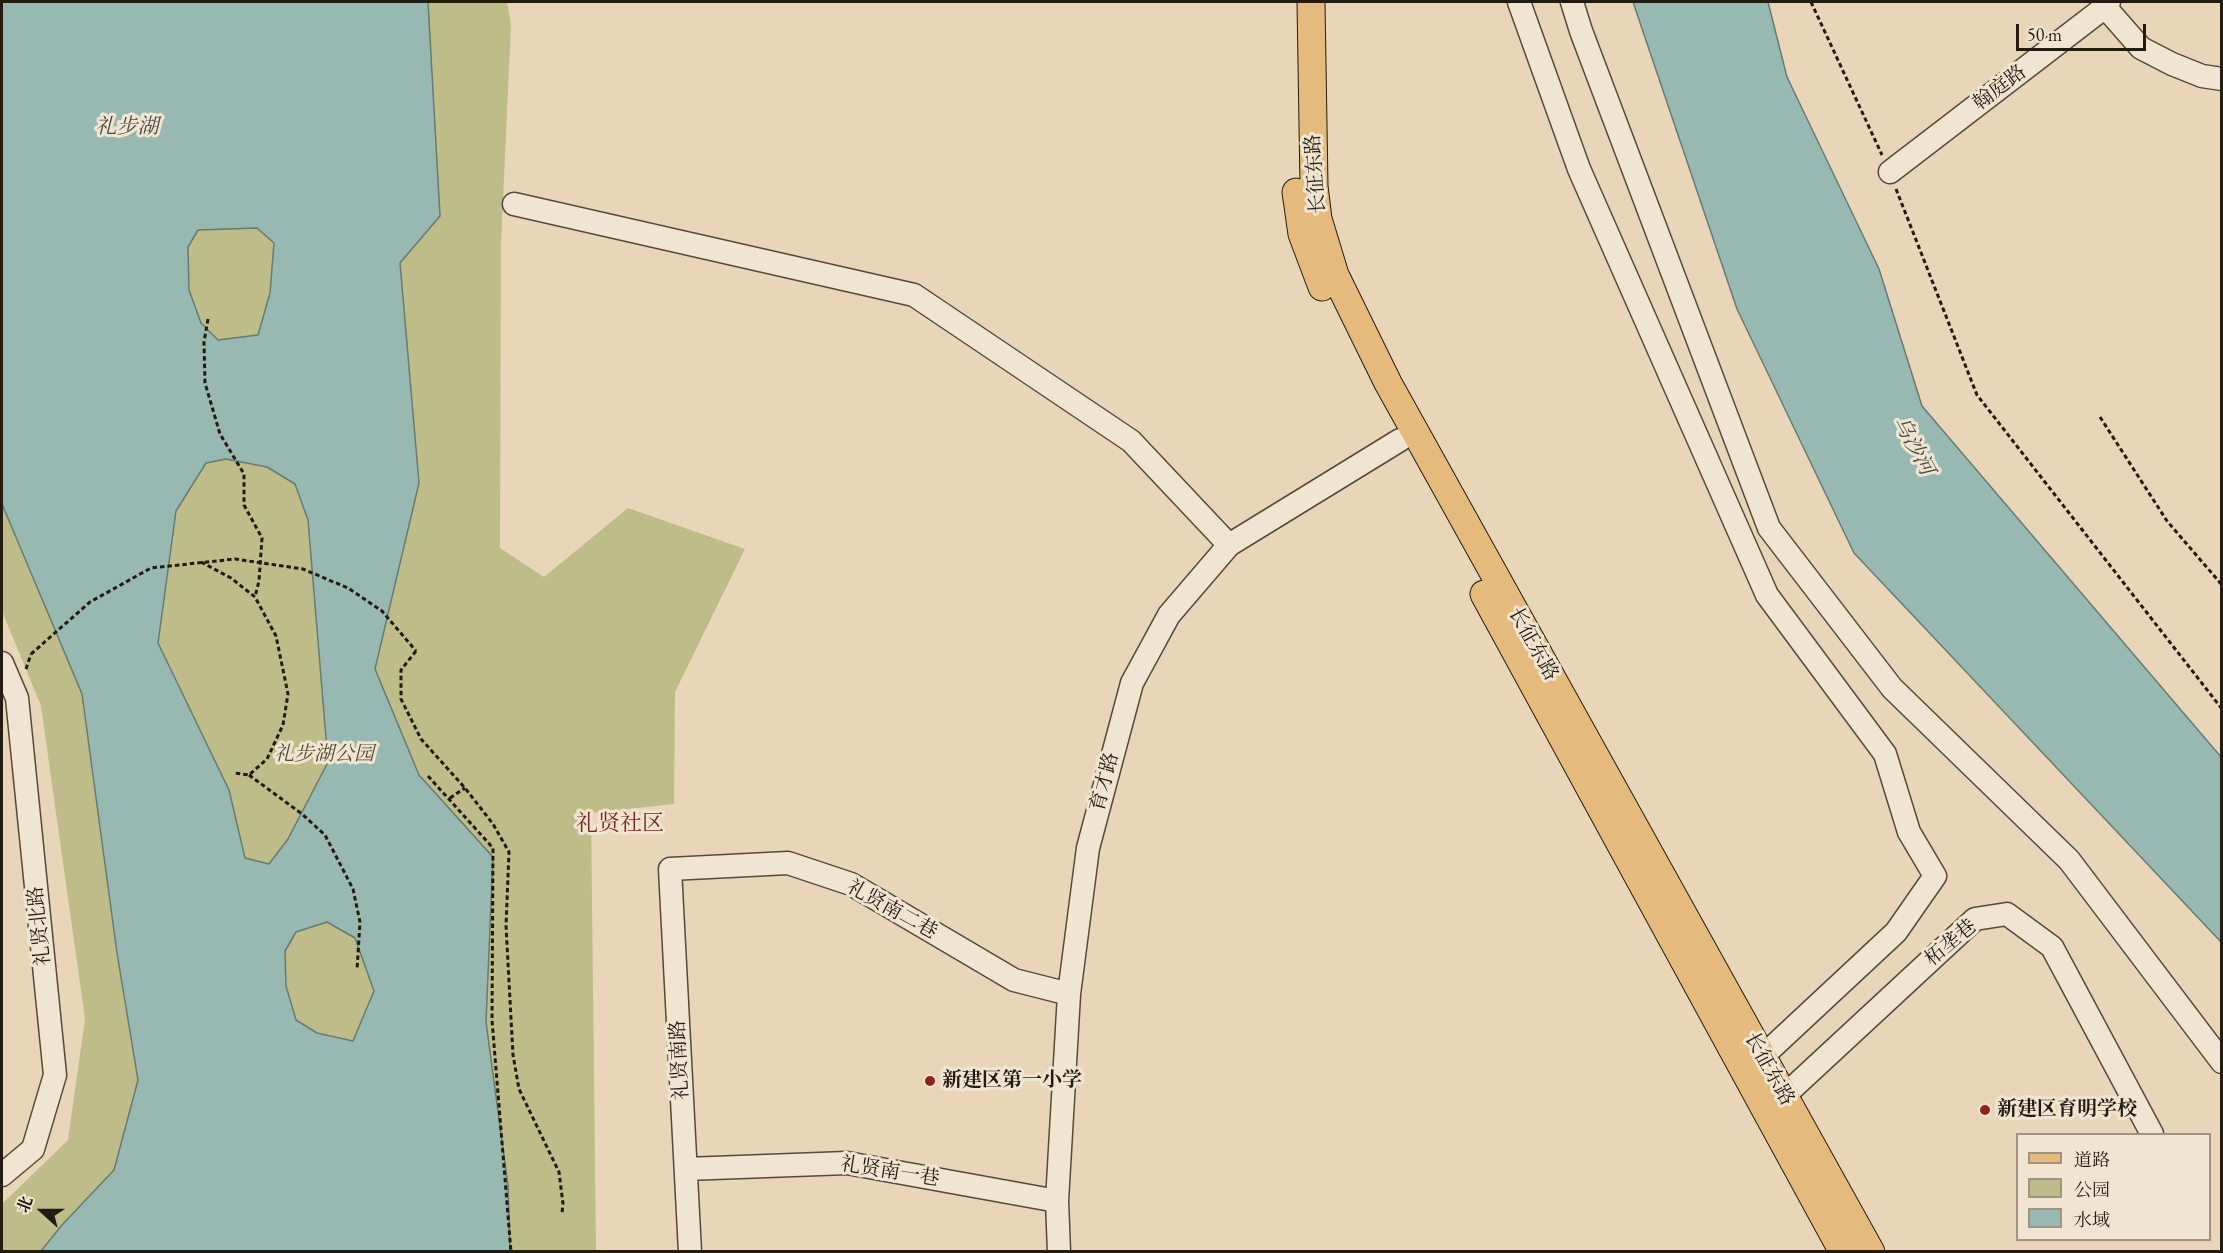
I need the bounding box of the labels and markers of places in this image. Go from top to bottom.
place label: 新建区第一小学 [942,1069,1082,1093]
marker: 新建区第一小学 [923,1074,937,1088]
place label: 新建区育明学校 [1997,1098,2137,1122]
marker: 新建区育明学校 [1978,1103,1992,1117]

